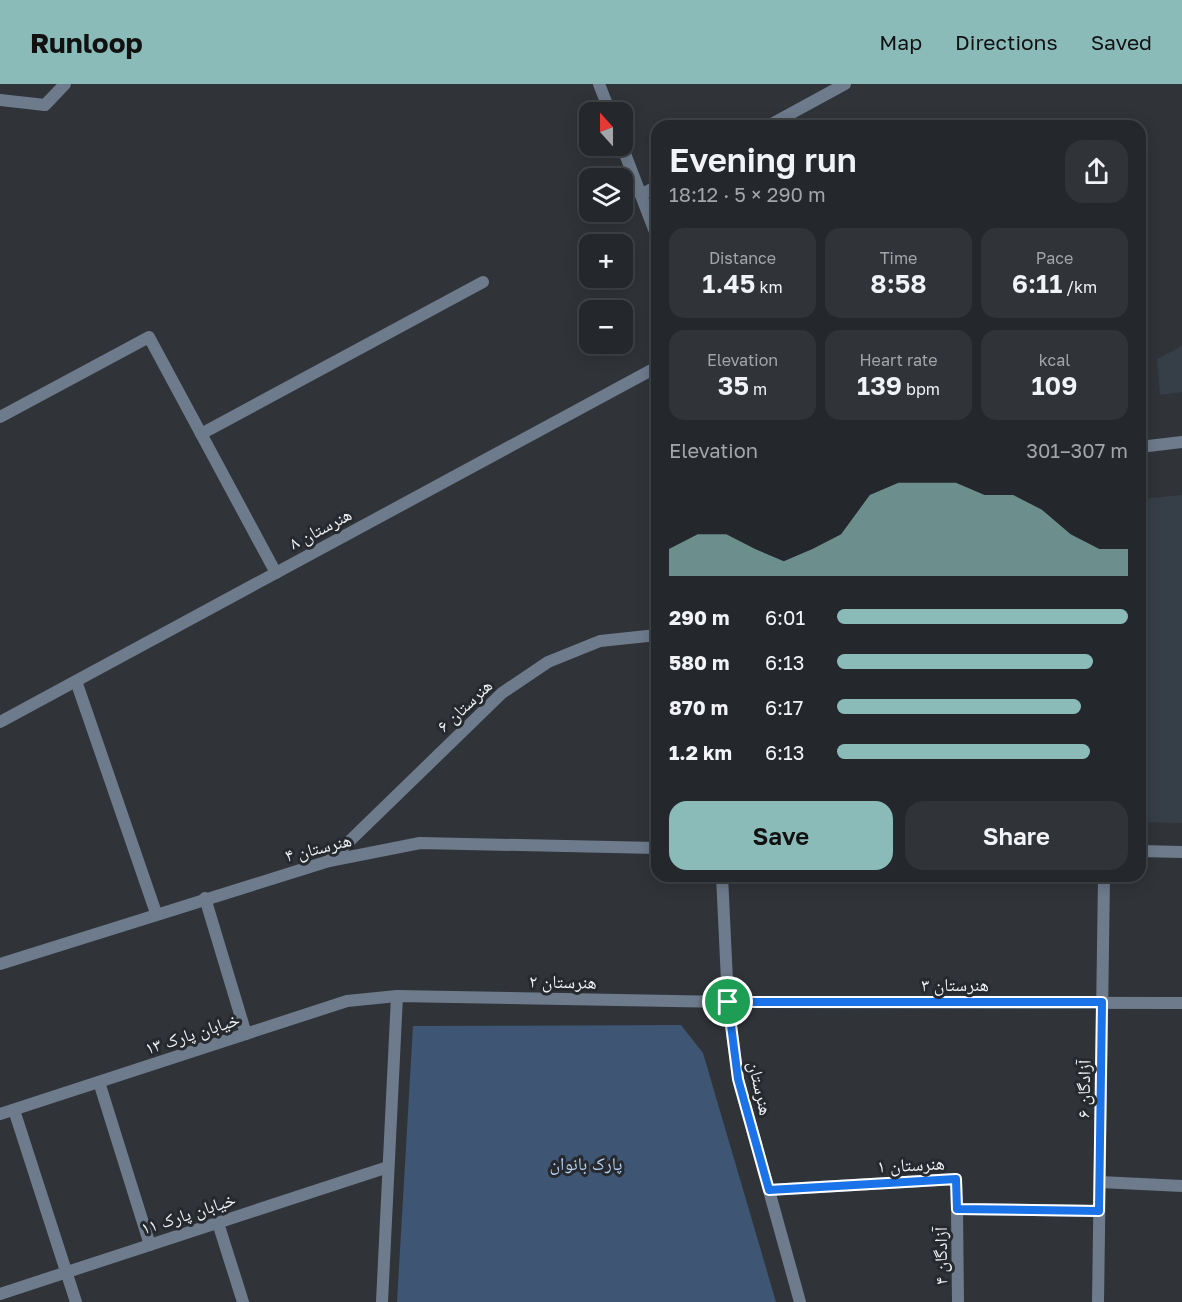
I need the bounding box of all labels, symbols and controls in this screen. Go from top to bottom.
text: Runloop [30,26,143,59]
text: Map [879,29,922,55]
text: Directions [955,29,1058,55]
text: Saved [1091,29,1152,55]
north arrow [579,102,633,156]
map controls [579,102,633,354]
text: Evening run [669,140,857,179]
button: share [1065,140,1128,203]
button: layers [579,168,633,222]
text: 18:12 · 5 × 290 m [669,182,826,206]
button: + [579,234,633,288]
text: Distance [709,248,776,268]
text: Time [880,248,917,268]
text: Pace [1036,248,1073,268]
text: 1.45 [702,268,755,299]
text: 8:58 [870,268,927,299]
text: 6:11 [1012,268,1062,299]
text: km [755,277,783,297]
text: /km [1062,277,1097,297]
button: − [579,300,633,354]
text: Elevation [707,350,778,370]
text: Heart rate [859,350,938,370]
text: kcal [1039,350,1070,370]
text: 35 [718,370,749,401]
text: 139 [857,370,902,401]
text: 109 [1032,370,1077,401]
text: m [749,379,767,399]
text: bpm [902,379,940,399]
text: Elevation [669,438,758,462]
text: 301–307 m [1026,438,1128,462]
street label: هنرستان ۸ [285,502,356,554]
text: 290 m [669,605,729,629]
text: 6:01 [765,605,805,629]
text: 580 m [669,650,730,674]
text: 6:13 [765,650,805,674]
street label: هنرستان ۶ [432,674,497,737]
text: 870 m [669,695,728,719]
text: 6:17 [765,695,803,719]
text: 1.2 km [669,740,732,764]
text: 6:13 [765,740,805,764]
button: Save [669,801,893,870]
button: Share [905,801,1128,870]
street label: هنرستان ۴ [282,828,354,867]
street label: هنرستان ۲ [529,969,597,994]
street label: هنرستان ۳ [921,973,989,996]
pin [702,976,753,1027]
icon: arrive [711,985,744,1018]
street label: خیابان پارک ۱۳ [142,1007,243,1060]
street label: هنرستان [743,1059,778,1118]
street label: آزادگان ۶ [1071,1059,1096,1118]
street label: هنرستان ۱ [877,1151,945,1178]
park label: پارک بانوان [550,1152,622,1175]
street label: خیابان پارک ۱۱ [138,1187,239,1240]
street label: آزادگان ۴ [929,1227,952,1285]

